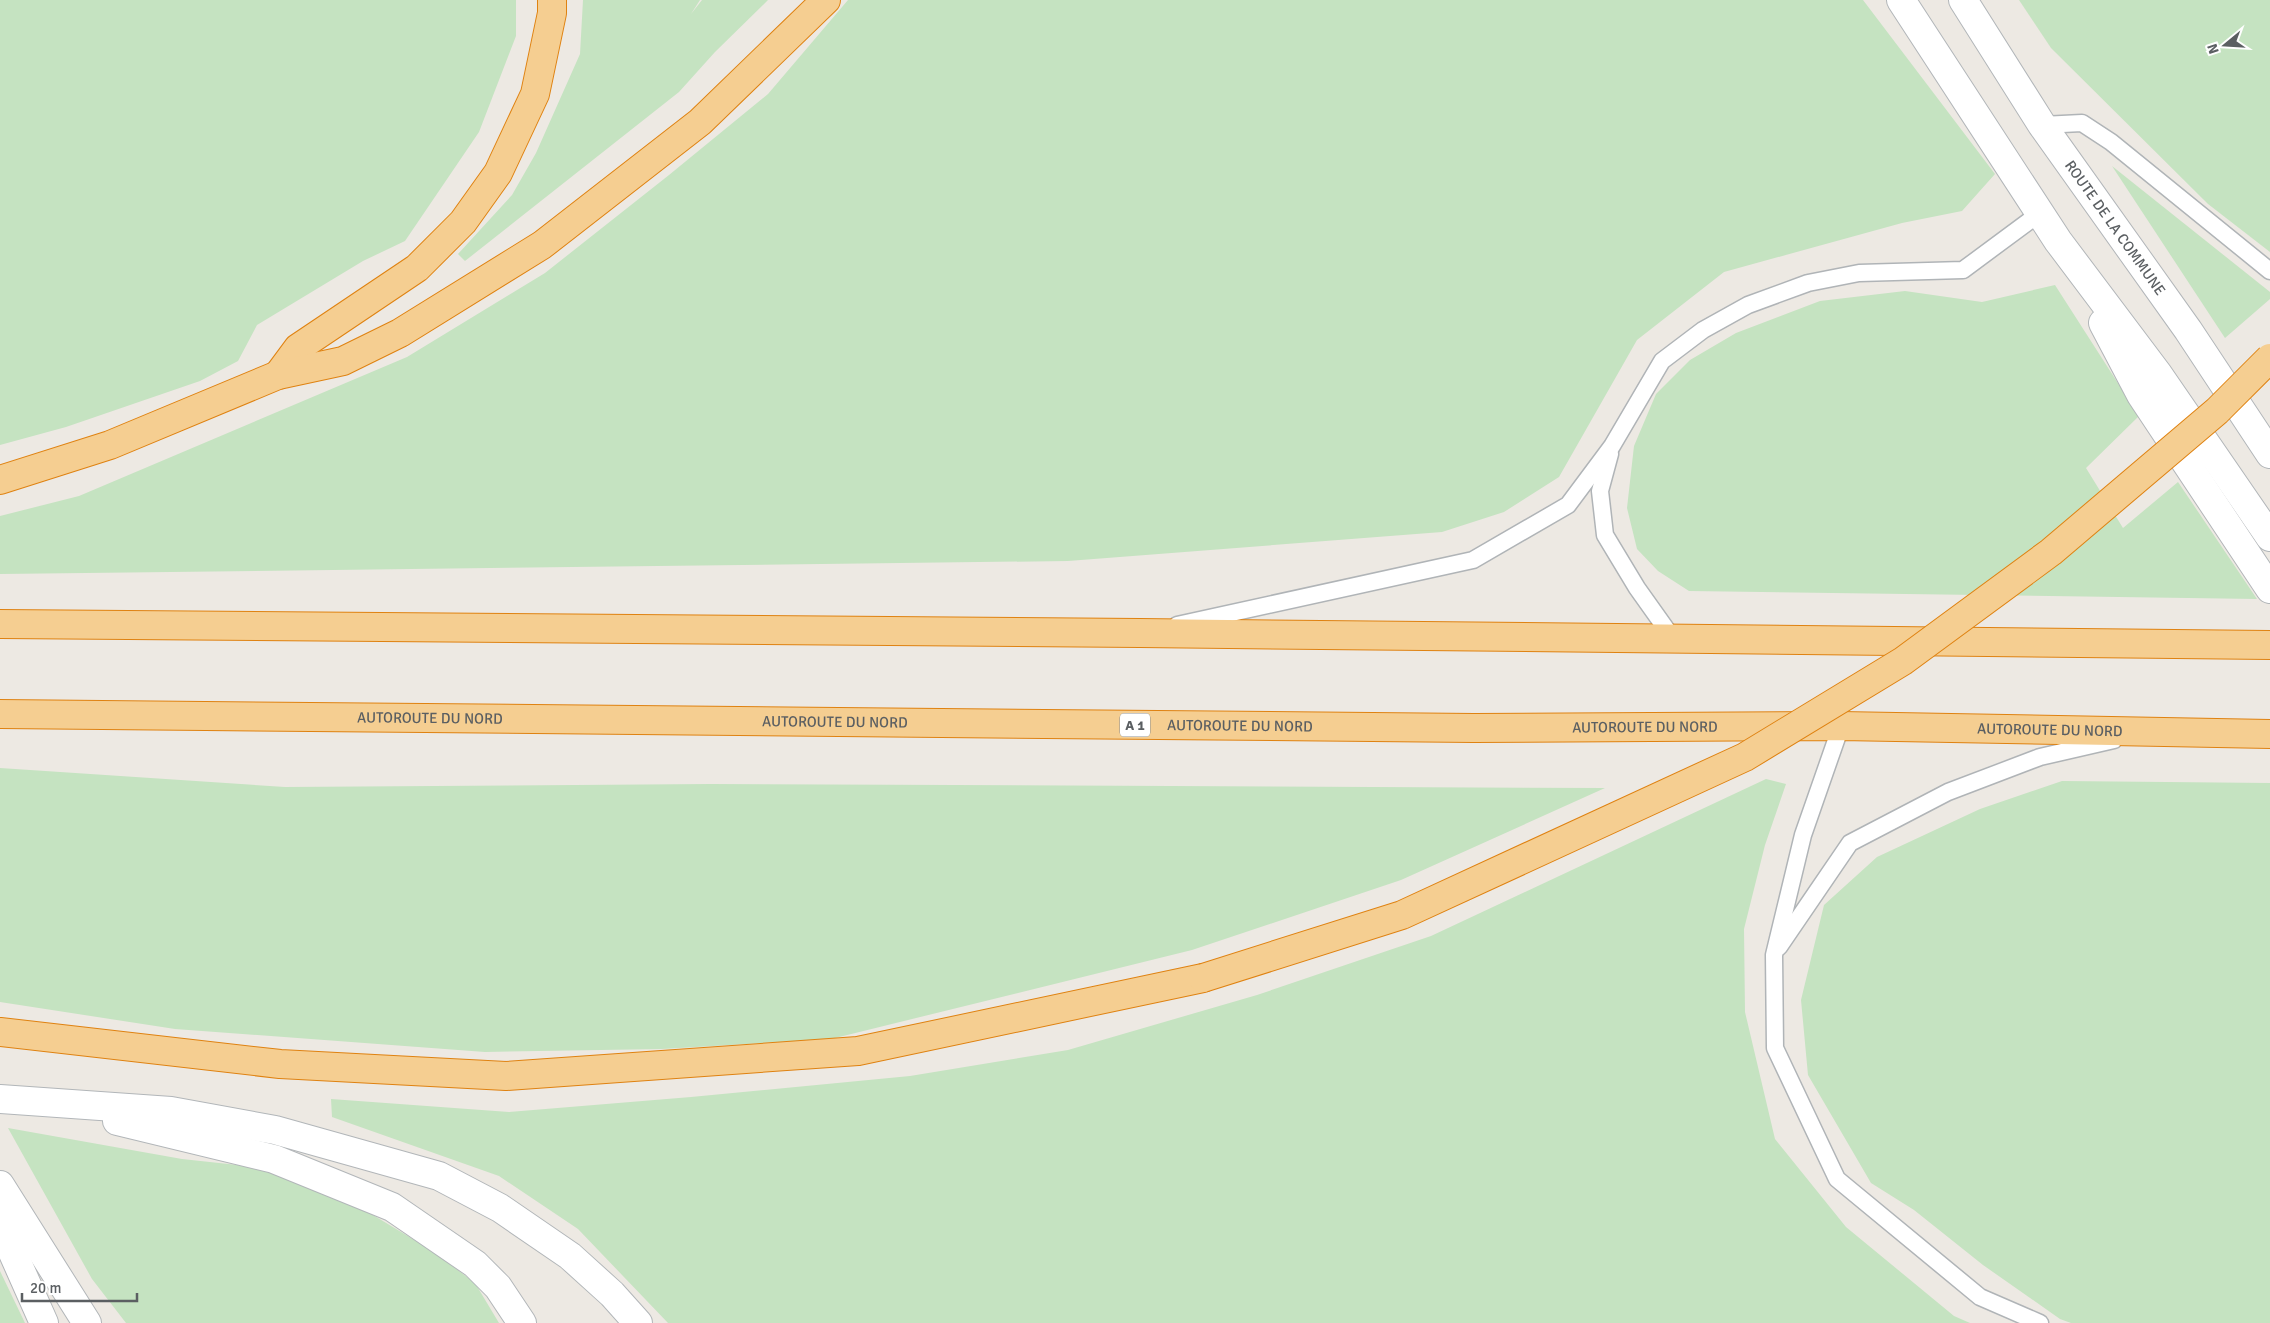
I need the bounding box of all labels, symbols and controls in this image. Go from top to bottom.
north arrow [2200,20,2250,70]
text: N [2204,42,2223,56]
street label: ROUTE DE LA COMMUNE [2061,157,2169,299]
street label: AUTOROUTE DU NORD [357,708,503,728]
street label: AUTOROUTE DU NORD [762,712,908,732]
road number: A 1 [1120,714,1150,736]
street label: AUTOROUTE DU NORD [1167,716,1313,735]
street label: AUTOROUTE DU NORD [1572,718,1718,736]
street label: AUTOROUTE DU NORD [1977,720,2123,740]
scale bar [22,1270,138,1302]
text: 20 m [30,1279,61,1297]

